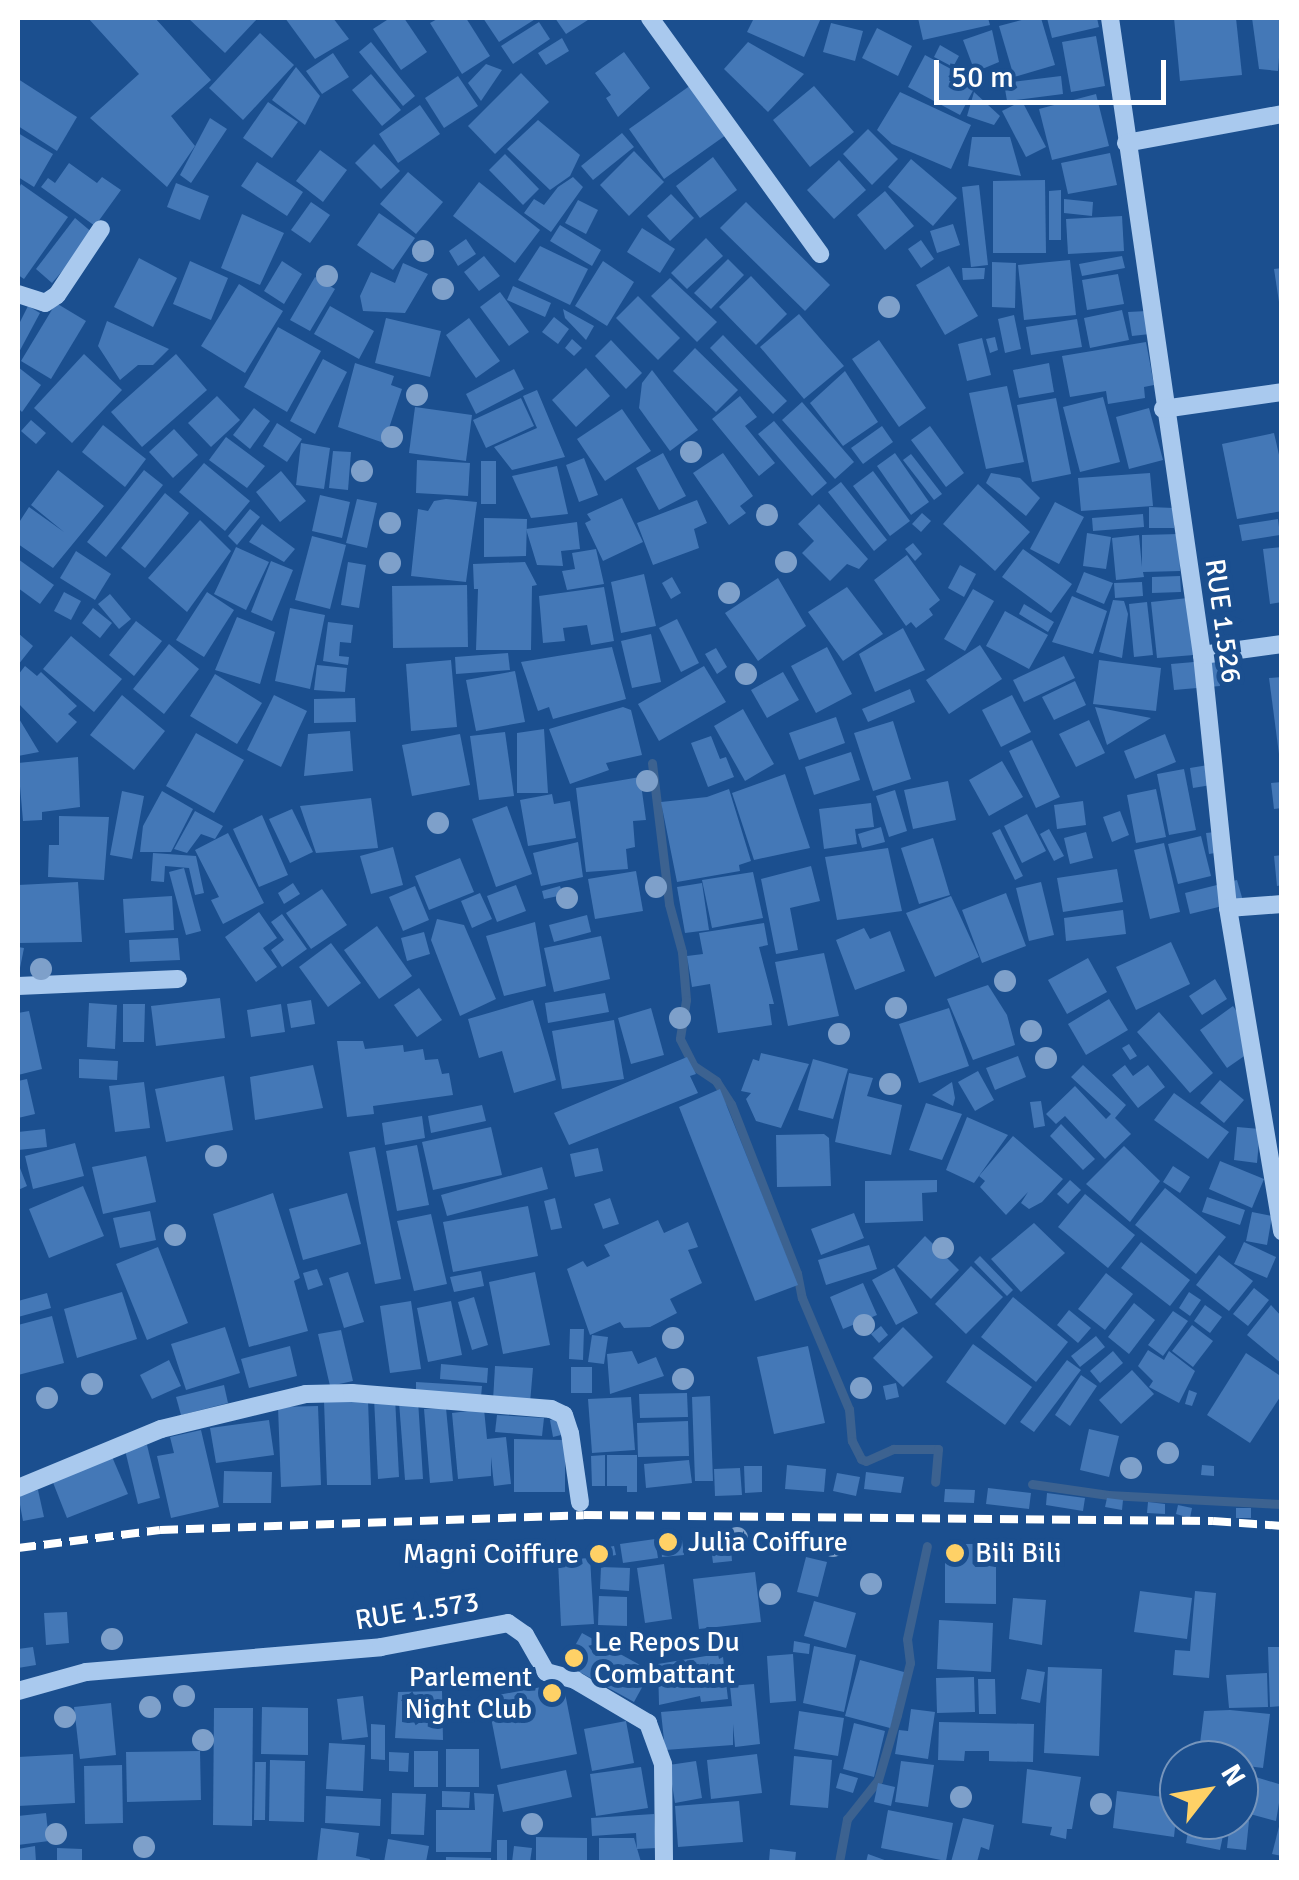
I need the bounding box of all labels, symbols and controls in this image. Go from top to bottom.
scale bar [939,40,1172,102]
text: 50 m [951,59,1014,96]
street label: RUE 1.526 [1198,557,1248,685]
place label: Julia Coiffure [688,1525,848,1559]
marker: Julia Coiffure [657,1531,679,1553]
place label: Bili Bili [975,1536,1062,1570]
place label: Magni Coiffure [403,1537,579,1571]
marker: Bili Bili [944,1542,966,1564]
marker: Magni Coiffure [588,1543,610,1565]
street label: RUE 1.573 [353,1585,481,1637]
place label: Le Repos Du Combattant [594,1625,740,1691]
marker: Le Repos Du Combattant [563,1647,585,1669]
place label: Parlement Night Club [405,1660,532,1726]
marker: Parlement Night Club [541,1682,563,1704]
north arrow [1159,1740,1259,1840]
text: N [1213,1758,1253,1793]

